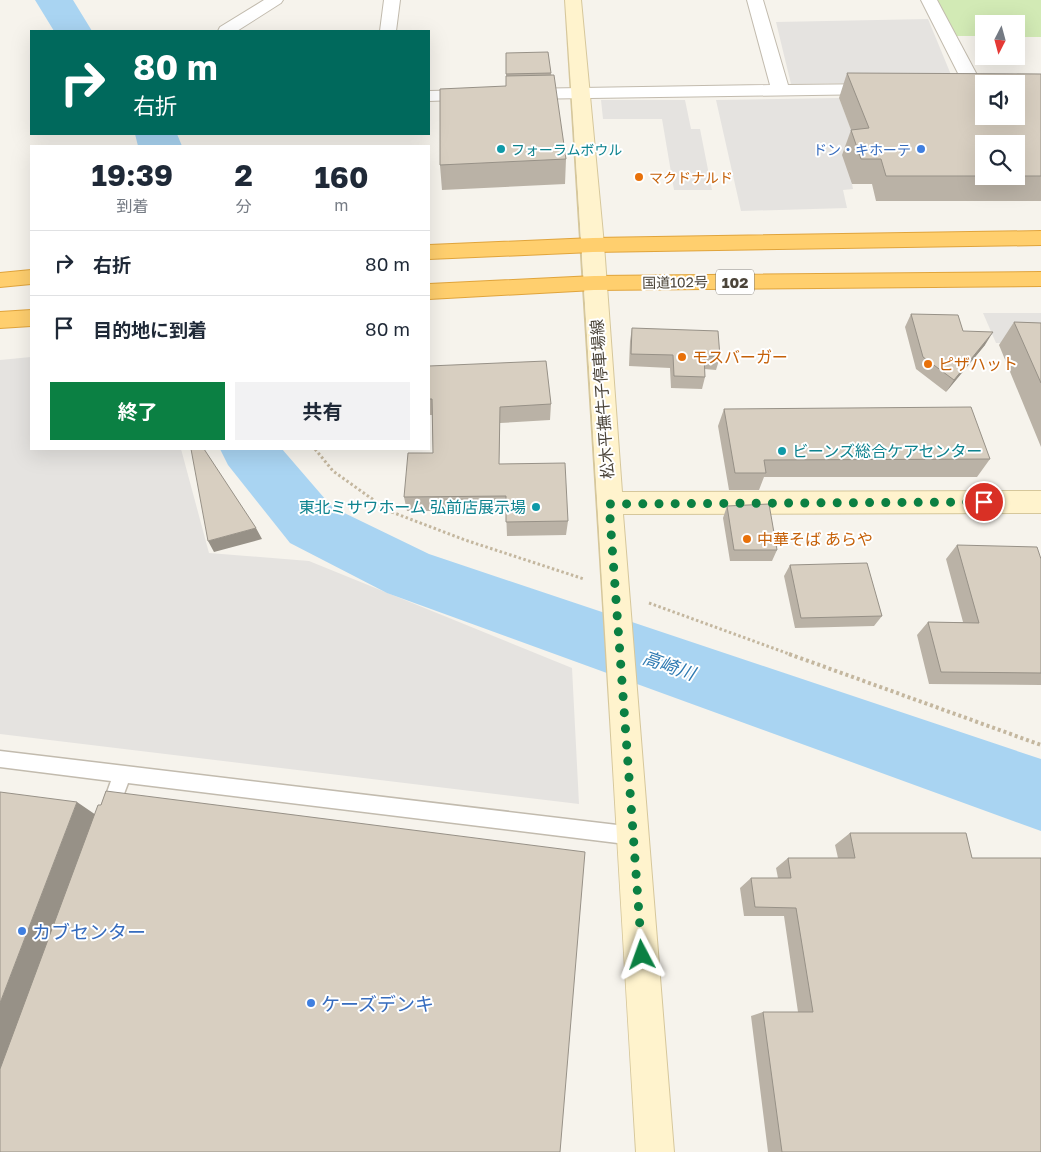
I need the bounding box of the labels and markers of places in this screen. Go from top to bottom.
place label: フォーラムボウル [511,141,623,158]
place label: ドン・キホーテ [813,141,911,158]
marker: フォーラムボウル [495,143,507,155]
marker: ドン・キホーテ [915,143,927,155]
place label: マクドナルド [649,169,733,186]
marker: マクドナルド [633,171,645,183]
place label: モスバーガー [692,347,788,367]
marker: モスバーガー [676,351,688,363]
place label: ピザハット [938,354,1018,374]
marker: ピザハット [922,358,934,370]
place label: ビーンズ総合ケアセンター [792,441,983,461]
marker: ビーンズ総合ケアセンター [776,445,788,457]
pin [963,481,1005,523]
place label: 東北ミサワホーム 弘前店展示場 [298,497,526,517]
marker: 東北ミサワホーム 弘前店展示場 [530,501,542,513]
place label: 中華そば あらや [757,529,873,549]
marker: 中華そば あらや [741,533,753,545]
place label: カブセンター [32,920,146,943]
marker: カブセンター [16,925,28,937]
place label: ケーズデンキ [321,992,434,1015]
marker: ケーズデンキ [305,997,317,1009]

